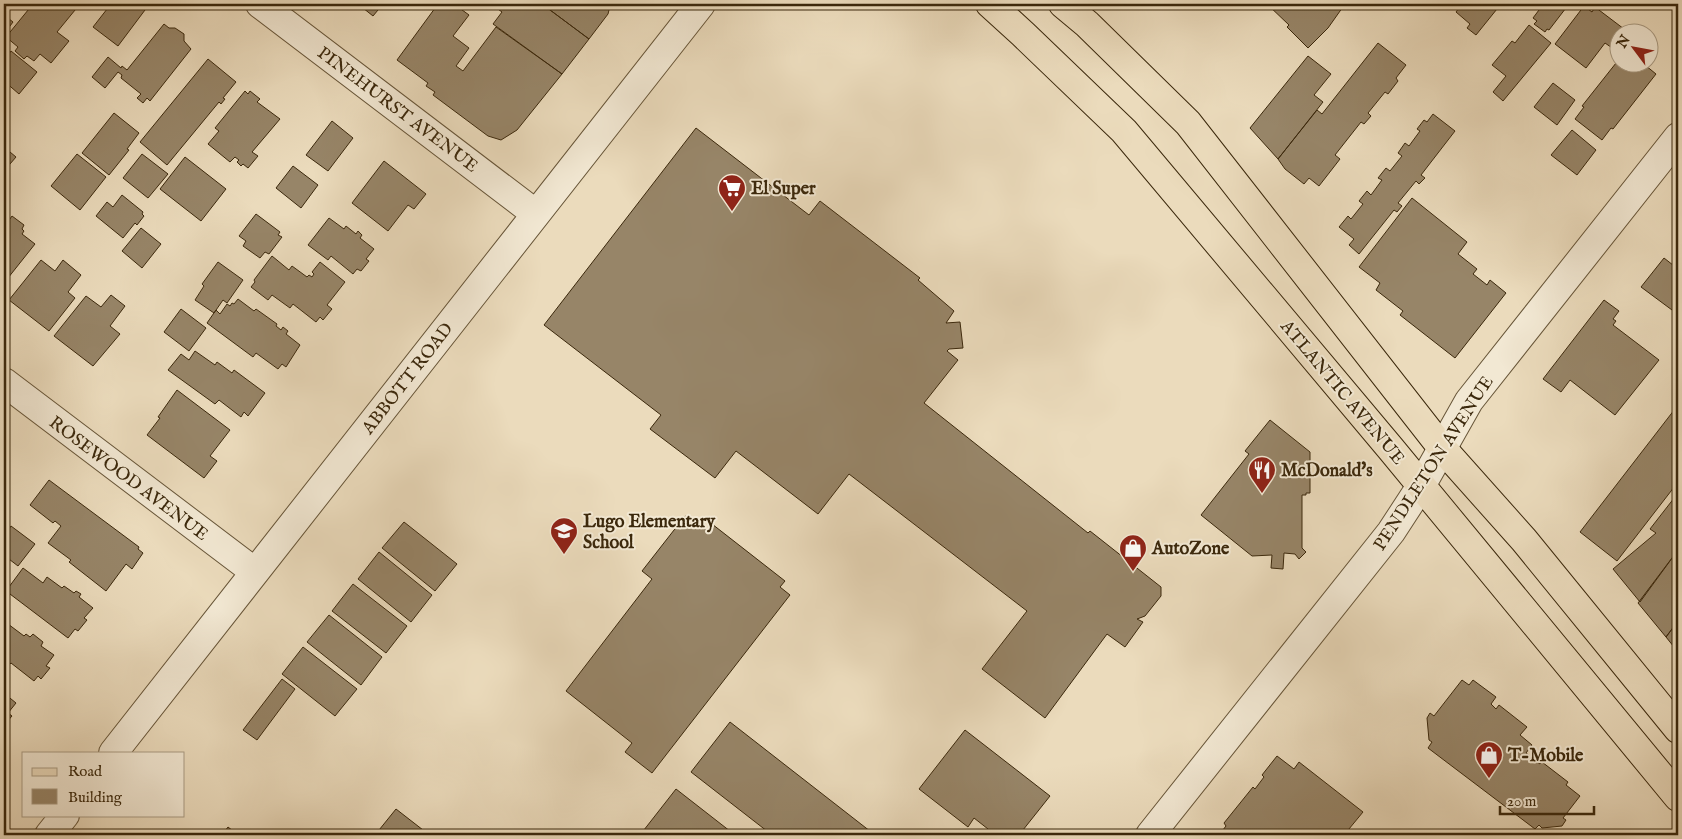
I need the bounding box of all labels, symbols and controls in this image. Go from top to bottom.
north arrow [1610,22,1660,72]
text: N [1612,32,1635,52]
street label: PINEHURST AVENUE [312,42,482,178]
supermarket icon: El Super [717,173,747,212]
place label: El Super [751,178,816,201]
street label: ATLANTIC AVENUE [1274,315,1409,470]
street label: ABBOTT ROAD [357,318,459,440]
street label: PENDLETON AVENUE [1369,372,1499,556]
street label: ROSEWOOD AVENUE [44,412,212,547]
restaurant icon: McDonald's [1247,455,1277,494]
place label: McDonald's [1281,460,1373,483]
place label: Lugo Elementary School [583,511,716,555]
school or university icon: Lugo Elementary School [549,516,579,555]
shop icon: AutoZone [1118,533,1148,572]
place label: AutoZone [1151,538,1230,561]
shop icon: T-Mobile [1474,740,1504,779]
place label: T-Mobile [1507,745,1584,768]
legend [22,752,185,816]
text: Road [68,762,103,781]
scale bar [1500,784,1593,816]
text: Building [68,788,123,807]
text: 20 m [1507,792,1537,811]

